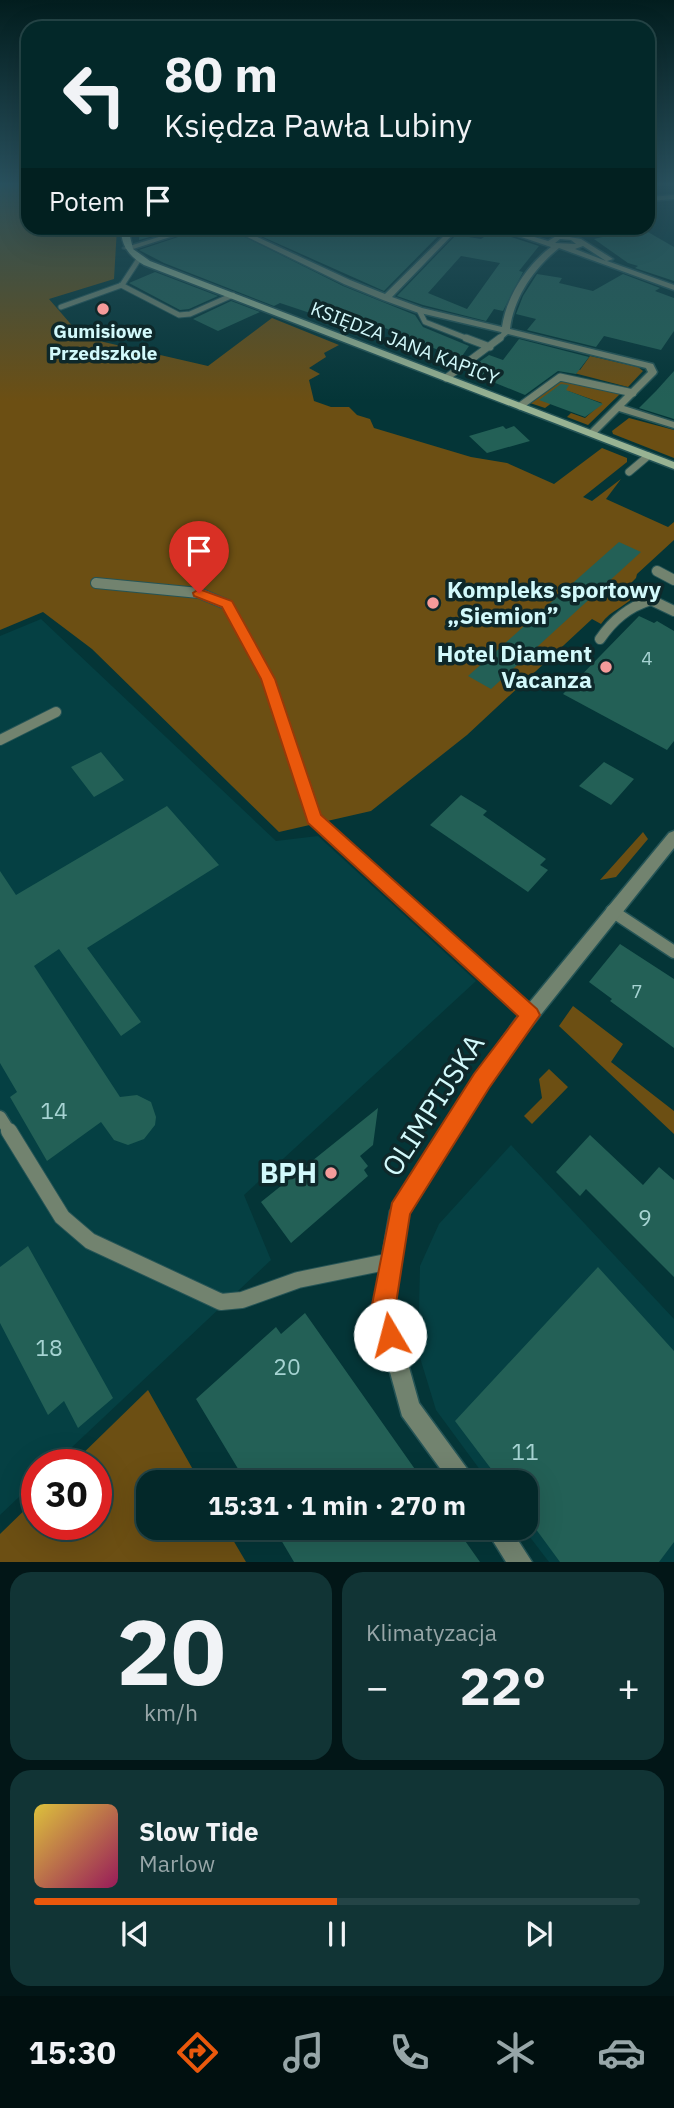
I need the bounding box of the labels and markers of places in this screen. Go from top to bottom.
marker: Gumisiowe Przedszkole [95,301,111,317]
place label: Gumisiowe Przedszkole [49,319,157,365]
pin [169,521,229,593]
place label: Kompleks sportowy „Siemion” [447,574,662,630]
marker: Kompleks sportowy „Siemion” [425,595,441,611]
place label: Hotel Diament Vacanza [437,638,592,694]
marker: Hotel Diament Vacanza [598,659,614,675]
place label: BPH [260,1154,317,1191]
marker: BPH [323,1165,339,1181]

